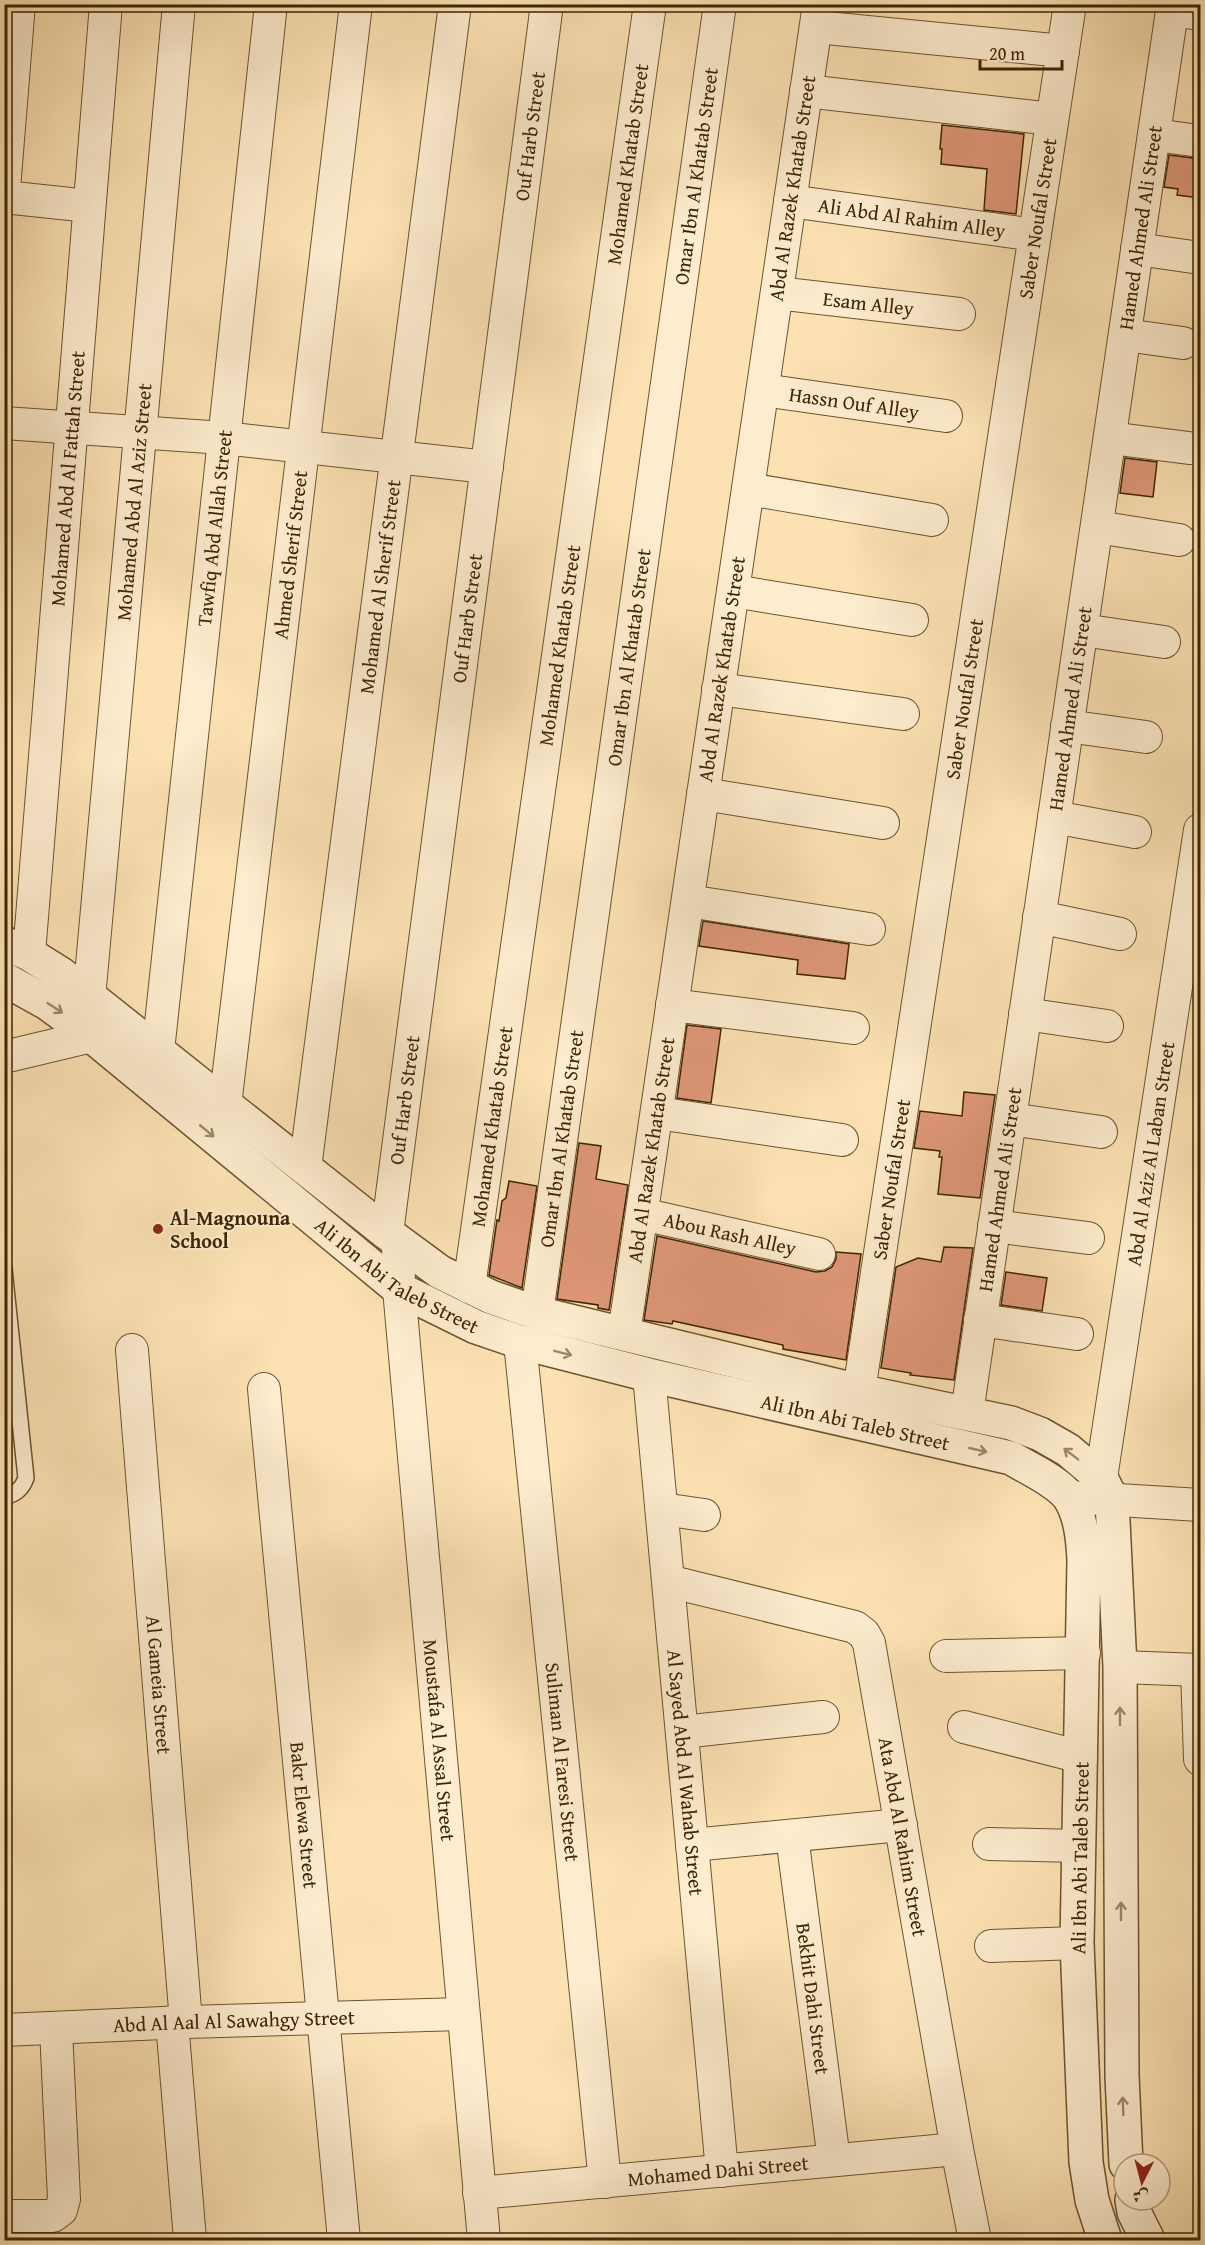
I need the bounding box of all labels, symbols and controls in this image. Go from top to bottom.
scale bar [980,33,1062,71]
text: 20 m [989,40,1025,67]
street label: Mohamed Khatab Street [598,62,655,266]
street label: Omar Ibn Al Khatab Street [666,65,725,287]
street label: Ouf Harb Street [507,70,552,203]
street label: Abd Al Razek Khatab Street [761,73,822,303]
street label: Hamed Ahmed Ali Street [1111,123,1169,332]
street label: Saber Noufal Street [1010,136,1063,301]
street label: Ali Abd Al Rahim Alley [816,190,1007,245]
street label: Esam Alley [822,283,915,323]
street label: Mohamed Abd Al Fattah Street [42,350,92,607]
street label: Hassn Ouf Alley [787,379,921,426]
street label: Mohamed Abd Al Aziz Street [108,382,159,622]
street label: Tawfiq Abd Allah Street [189,428,239,628]
street label: Ahmed Sherif Street [266,469,314,641]
street label: Mohamed Al Sherif Street [351,478,408,696]
street label: Mohamed Khatab Street [531,543,588,748]
street label: Omar Ibn Al Khatab Street [599,547,658,768]
street label: Ouf Harb Street [444,552,489,685]
street label: Abd Al Razek Khatab Street [690,554,752,784]
street label: Hamed Ahmed Ali Street [1040,604,1099,813]
street label: Saber Noufal Street [937,616,990,781]
one-way arrow [46,1003,63,1015]
street label: Mohamed Khatab Street [463,1024,520,1229]
street label: Omar Ibn Al Khatab Street [531,1028,590,1249]
street label: Ouf Harb Street [381,1034,427,1166]
street label: Abd Al Razek Khatab Street [620,1035,681,1265]
street label: Abd Al Aziz Al Laban Street [1119,1039,1182,1268]
street label: Hamed Ahmed Ali Street [970,1085,1028,1293]
street label: Saber Noufal Street [864,1097,917,1262]
one-way arrow [199,1124,215,1137]
place label: Al-Magnouna School [170,1203,291,1255]
street label: Abou Rash Alley [661,1204,799,1262]
street label: Ali Ibn Abi Taleb Street [309,1210,484,1340]
marker: Al-Magnouna School [151,1222,165,1236]
one-way arrow [553,1348,572,1360]
street label: Ali Ibn Abi Taleb Street [758,1386,953,1457]
one-way arrow [968,1445,987,1457]
one-way arrow [1064,1447,1080,1460]
street label: Al Gameia Street [139,1614,179,1755]
street label: Moustafa Al Assal Street [416,1638,463,1842]
street label: Al Sayed Abd Al Wahab Street [660,1648,712,1897]
street label: Suliman Al Faresi Street [538,1661,587,1863]
one-way arrow [1114,1706,1126,1726]
street label: Ata Abd Al Rahim Street [872,1735,935,1939]
street label: Bakr Elewa Street [283,1740,326,1890]
street label: Ali Ibn Abi Taleb Street [1063,1761,1096,1955]
one-way arrow [1115,1901,1127,1921]
street label: Bekhit Dahi Street [789,1921,838,2076]
street label: Abd Al Aal Al Sawahgy Street [112,2002,355,2039]
one-way arrow [1118,2096,1129,2116]
street label: Mohamed Dahi Street [626,2148,810,2193]
north arrow [1112,2152,1172,2212]
text: ش [1131,2184,1150,2210]

